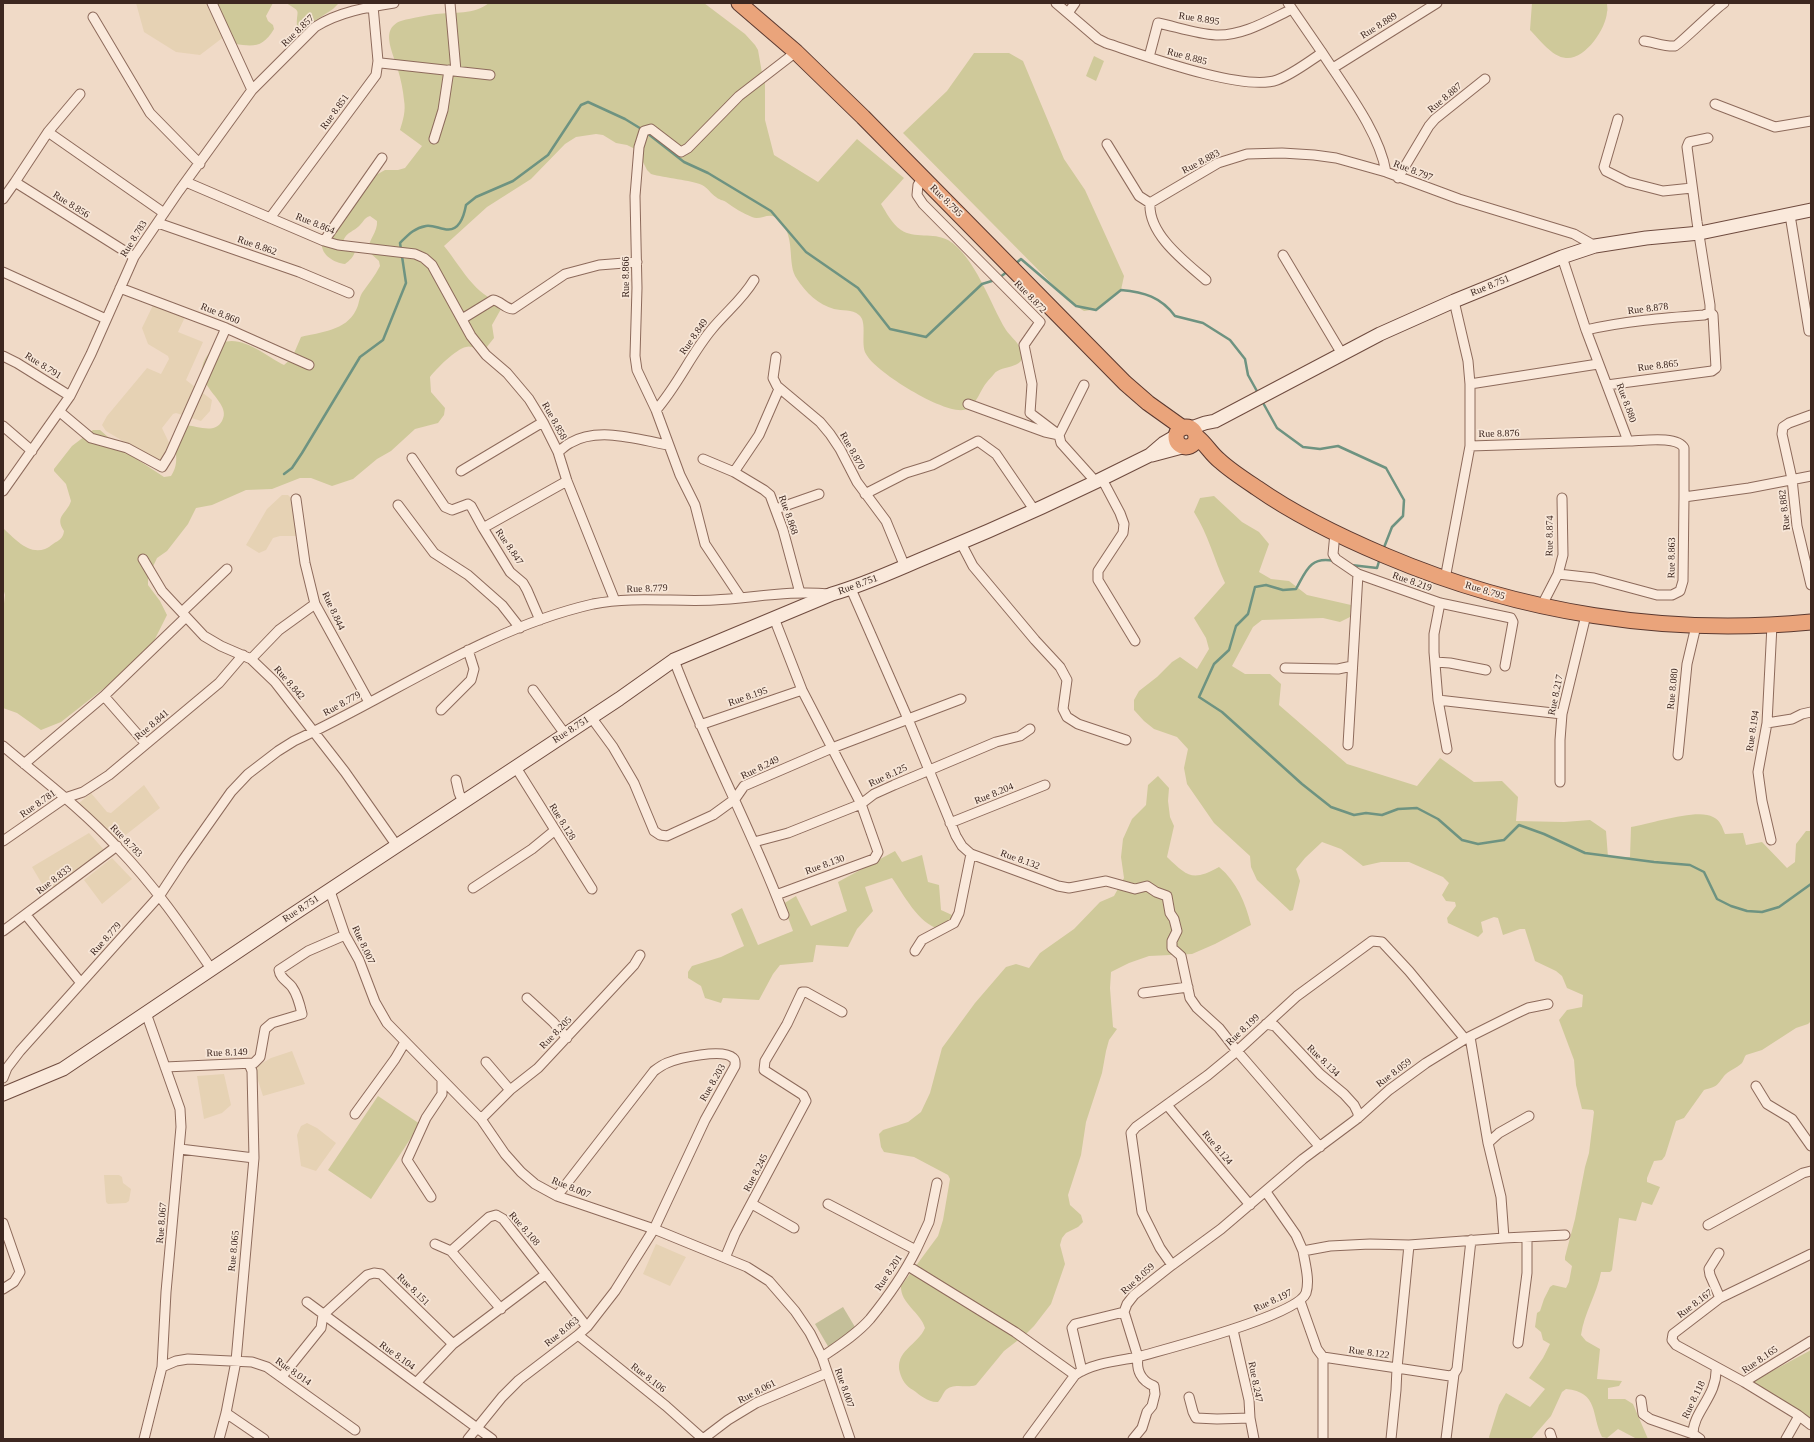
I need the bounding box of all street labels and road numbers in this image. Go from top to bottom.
street label: Rue 8.895 [1178,10,1220,28]
street label: Rue 8.889 [1358,10,1400,42]
street label: Rue 8.857 [279,12,317,50]
street label: Rue 8.885 [1166,46,1208,68]
street label: Rue 8.887 [1425,80,1465,116]
street label: Rue 8.851 [318,92,352,132]
street label: Rue 8.883 [1180,147,1222,177]
street label: Rue 8.797 [1392,158,1434,184]
street label: Rue 8.795 [927,182,965,220]
street label: Rue 8.856 [50,189,92,221]
street label: Rue 8.864 [294,211,336,237]
street label: Rue 8.783 [118,218,150,260]
street label: Rue 8.862 [236,234,278,258]
street label: Rue 8.866 [620,256,632,298]
street label: Rue 8.751 [1469,273,1511,299]
street label: Rue 8.872 [1011,278,1049,316]
street label: Rue 8.860 [199,301,241,327]
street label: Rue 8.878 [1627,301,1669,317]
street label: Rue 8.849 [677,317,711,357]
street label: Rue 8.791 [22,350,64,382]
street label: Rue 8.865 [1637,358,1679,374]
street label: Rue 8.880 [1613,382,1639,424]
street label: Rue 8.858 [539,400,569,442]
street label: Rue 8.876 [1478,428,1520,440]
street label: Rue 8.870 [837,430,867,472]
street label: Rue 8.882 [1777,489,1793,531]
street label: Rue 8.868 [776,494,800,536]
street label: Rue 8.874 [1544,515,1556,557]
street label: Rue 8.847 [493,527,525,567]
street label: Rue 8.863 [1666,537,1678,579]
street label: Rue 8.219 [1391,570,1433,594]
street label: Rue 8.751 [837,572,879,598]
street label: Rue 8.795 [1464,579,1506,603]
street label: Rue 8.779 [626,582,668,596]
street label: Rue 8.844 [319,590,347,632]
street label: Rue 8.842 [271,664,307,702]
street label: Rue 8.080 [1665,668,1681,710]
street label: Rue 8.217 [1546,674,1566,716]
street label: Rue 8.195 [727,685,769,709]
street label: Rue 8.779 [321,689,363,719]
street label: Rue 8.841 [132,707,172,743]
street label: Rue 8.194 [1744,710,1762,752]
street label: Rue 8.751 [550,714,592,746]
street label: Rue 8.249 [739,754,781,782]
street label: Rue 8.125 [867,762,909,790]
street label: Rue 8.204 [973,781,1015,807]
street label: Rue 8.781 [18,787,58,821]
street label: Rue 8.128 [546,801,578,843]
street label: Rue 8.783 [107,822,145,860]
street label: Rue 8.132 [999,847,1041,873]
street label: Rue 8.130 [804,852,846,878]
street label: Rue 8.833 [34,863,74,897]
street label: Rue 8.751 [280,893,322,925]
street label: Rue 8.779 [88,920,124,958]
street label: Rue 8.007 [349,924,377,966]
street label: Rue 8.199 [1224,1012,1262,1048]
street label: Rue 8.205 [537,1014,575,1052]
street label: Rue 8.134 [1304,1042,1342,1080]
street label: Rue 8.149 [206,1046,248,1060]
street label: Rue 8.059 [1374,1056,1414,1090]
street label: Rue 8.203 [698,1062,728,1104]
street label: Rue 8.124 [1199,1128,1235,1168]
street label: Rue 8.245 [741,1152,771,1194]
street label: Rue 8.007 [550,1175,592,1201]
street label: Rue 8.067 [154,1202,170,1244]
street label: Rue 8.108 [506,1210,542,1248]
street label: Rue 8.065 [226,1230,242,1272]
street label: Rue 8.201 [873,1253,905,1293]
street label: Rue 8.059 [1119,1261,1157,1297]
street label: Rue 8.151 [394,1271,432,1309]
street label: Rue 8.197 [1252,1287,1294,1315]
street label: Rue 8.167 [1675,1287,1715,1321]
street label: Rue 8.063 [542,1314,582,1350]
street label: Rue 8.104 [377,1339,417,1373]
street label: Rue 8.122 [1348,1344,1390,1362]
street label: Rue 8.165 [1740,1344,1780,1376]
street label: Rue 8.014 [273,1355,313,1389]
street label: Rue 8.106 [628,1361,668,1395]
street label: Rue 8.247 [1245,1361,1265,1403]
street label: Rue 8.007 [832,1367,856,1409]
street label: Rue 8.061 [736,1377,778,1407]
street label: Rue 8.118 [1680,1379,1708,1421]

